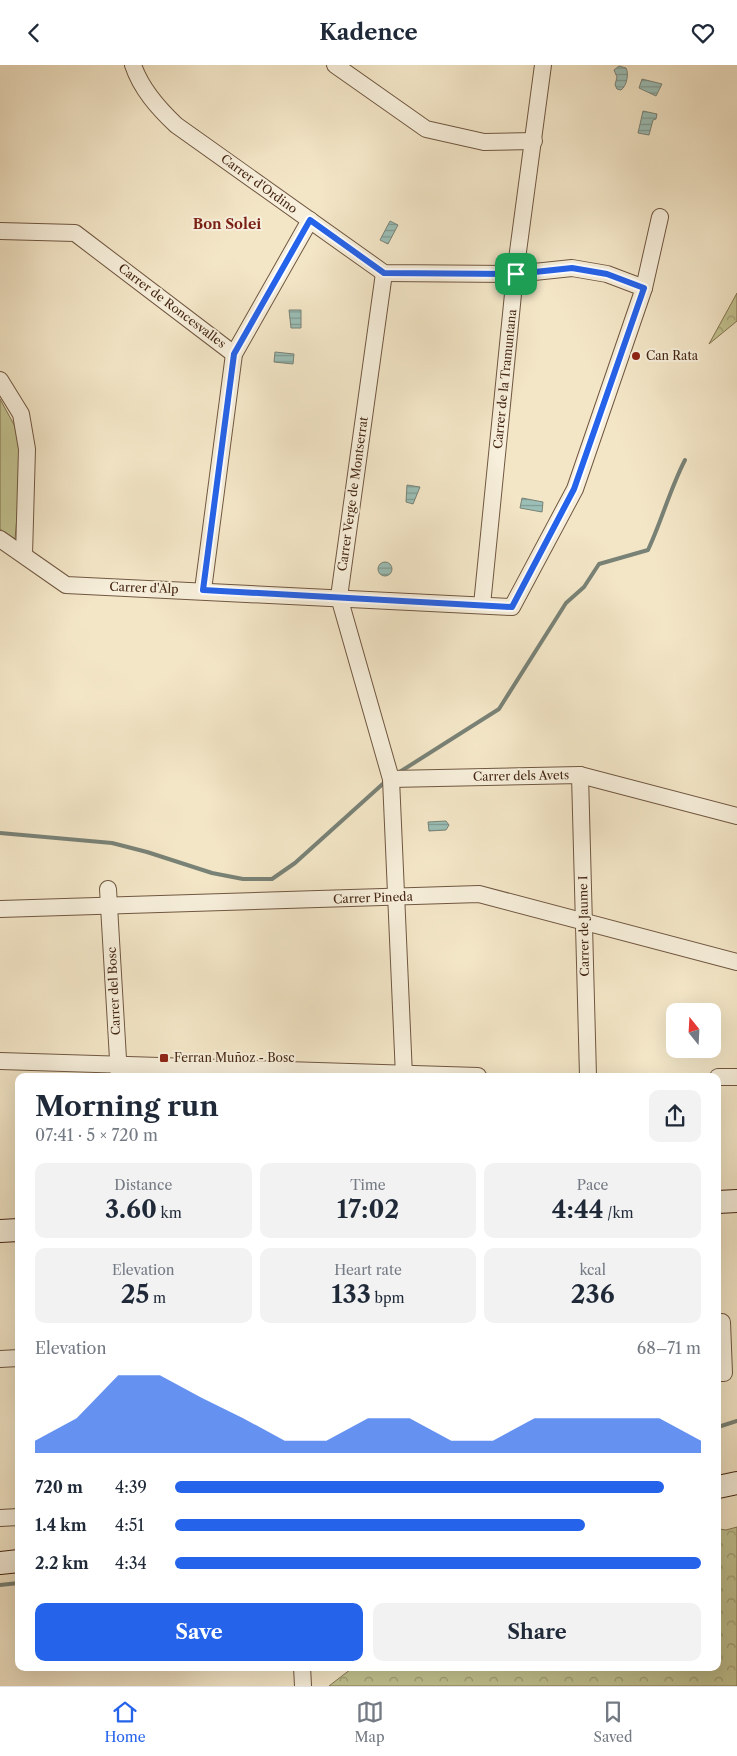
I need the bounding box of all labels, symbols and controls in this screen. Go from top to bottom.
icon: back [20,19,48,47]
text: Kadence [319,19,418,46]
icon: heart [689,19,717,47]
street label: Carrer d'Ordino [218,151,300,216]
district label: Bon Solei [193,215,261,233]
pin [495,253,537,295]
street label: Carrer de Roncesvalles [116,260,229,351]
icon: arrive [502,260,530,288]
street label: Carrer de la Tramuntana [490,308,519,449]
place label: Can Rata [646,348,699,363]
marker: Can Rata [630,350,642,362]
street label: Carrer Verge de Montserrat [334,415,371,572]
street label: Carrer d'Alp [109,579,179,596]
street label: Carrer dels Avets [473,767,569,784]
street label: Carrer de Jaume I [575,875,592,977]
street label: Carrer Pineda [333,889,414,906]
street label: Carrer del Bosc [104,947,123,1036]
north arrow [666,1003,721,1057]
map controls [666,1003,721,1058]
place label: Ferran Muñoz - Bosc [174,1050,294,1065]
marker: Ferran Muñoz - Bosc [158,1052,170,1064]
text: Morning run [35,1089,219,1123]
button: share [649,1090,701,1142]
text: 07:41 · 5 × 720 m [35,1125,158,1145]
text: Distance [114,1176,172,1194]
text: Time [350,1176,386,1194]
text: Pace [577,1176,608,1194]
text: 3.60 [105,1194,157,1225]
text: 17:02 [337,1194,399,1225]
text: 4:44 [552,1194,604,1225]
text: km [157,1204,182,1222]
text: /km [604,1204,634,1222]
text: Elevation [112,1261,175,1279]
text: Heart rate [334,1261,402,1279]
text: kcal [579,1261,606,1279]
text: 25 [121,1279,149,1310]
text: 133 [331,1279,371,1310]
text: 236 [571,1279,615,1310]
text: m [149,1289,166,1307]
text: bpm [371,1289,405,1307]
text: Elevation [35,1338,106,1358]
text: 68–71 m [637,1338,701,1358]
text: 720 m [35,1477,83,1497]
text: 4:39 [115,1477,147,1497]
text: 1.4 km [35,1515,87,1535]
text: 4:51 [115,1515,144,1535]
text: 2.2 km [35,1553,89,1573]
text: 4:34 [115,1553,147,1573]
button: Save [35,1603,363,1661]
button: Share [373,1603,701,1661]
tab: Home [104,1698,146,1746]
tab: Map [355,1698,385,1746]
tab: Saved [594,1698,632,1746]

